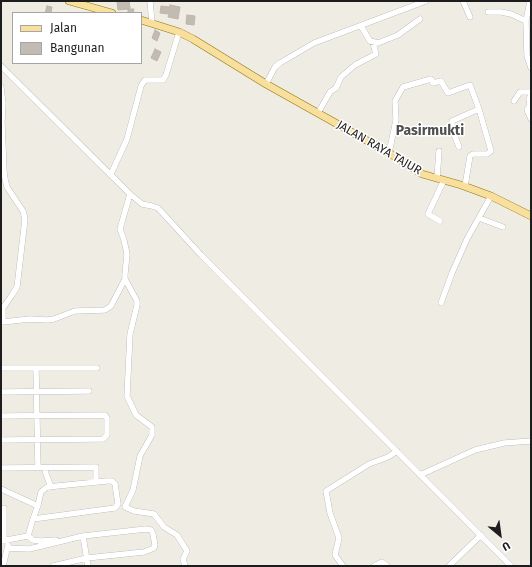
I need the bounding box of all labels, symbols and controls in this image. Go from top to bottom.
legend [12,12,142,64]
text: Jalan [50,21,77,35]
text: Bangunan [50,41,105,55]
street label: JALAN RAYA TAJUR [334,118,424,178]
district label: Pasirmukti [396,123,464,139]
north arrow [480,515,520,555]
text: U [500,539,512,553]

